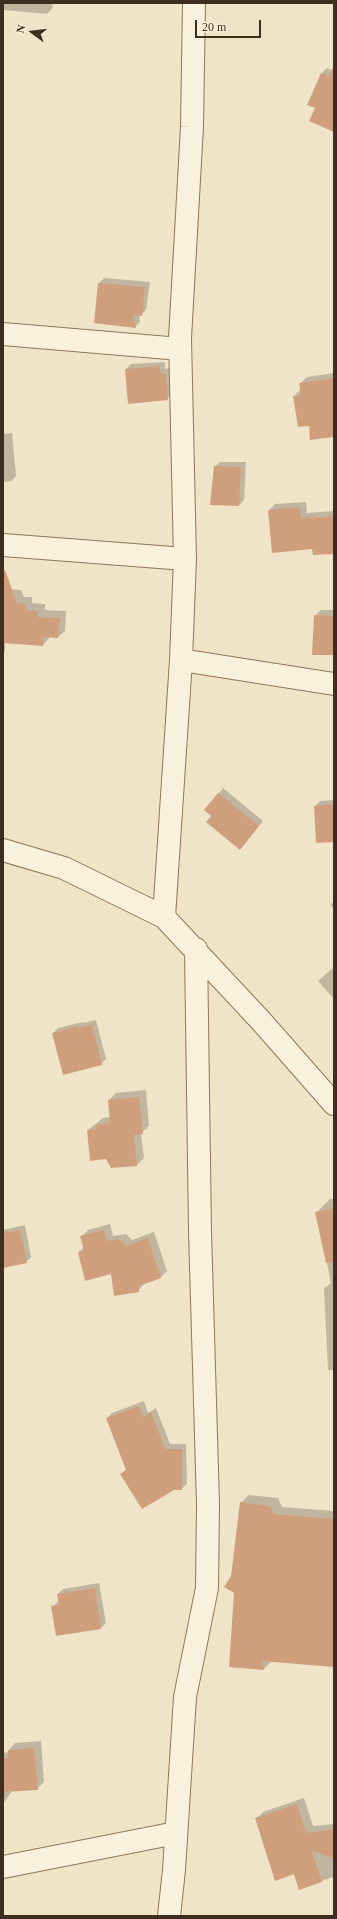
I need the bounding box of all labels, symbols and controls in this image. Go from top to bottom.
north arrow [12,12,52,52]
scale bar [197,12,263,38]
text: 20 m [202,20,226,34]
text: N [14,24,27,34]

